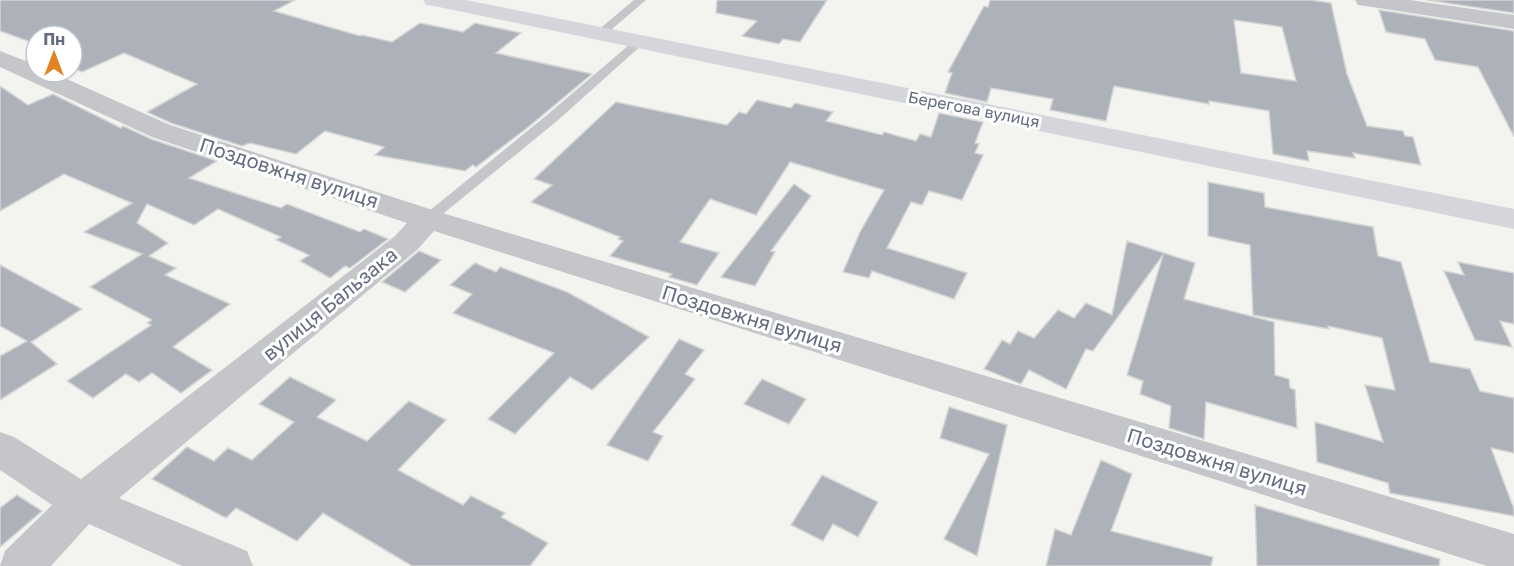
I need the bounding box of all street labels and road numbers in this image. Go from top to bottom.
street label: Берегова вулиця [907,86,1041,132]
street label: Поздовжня вулиця [197,132,382,212]
street label: вулиця Бальзака [257,242,401,365]
street label: Поздовжня вулиця [659,279,845,357]
street label: Поздовжня вулиця [1124,422,1310,500]

